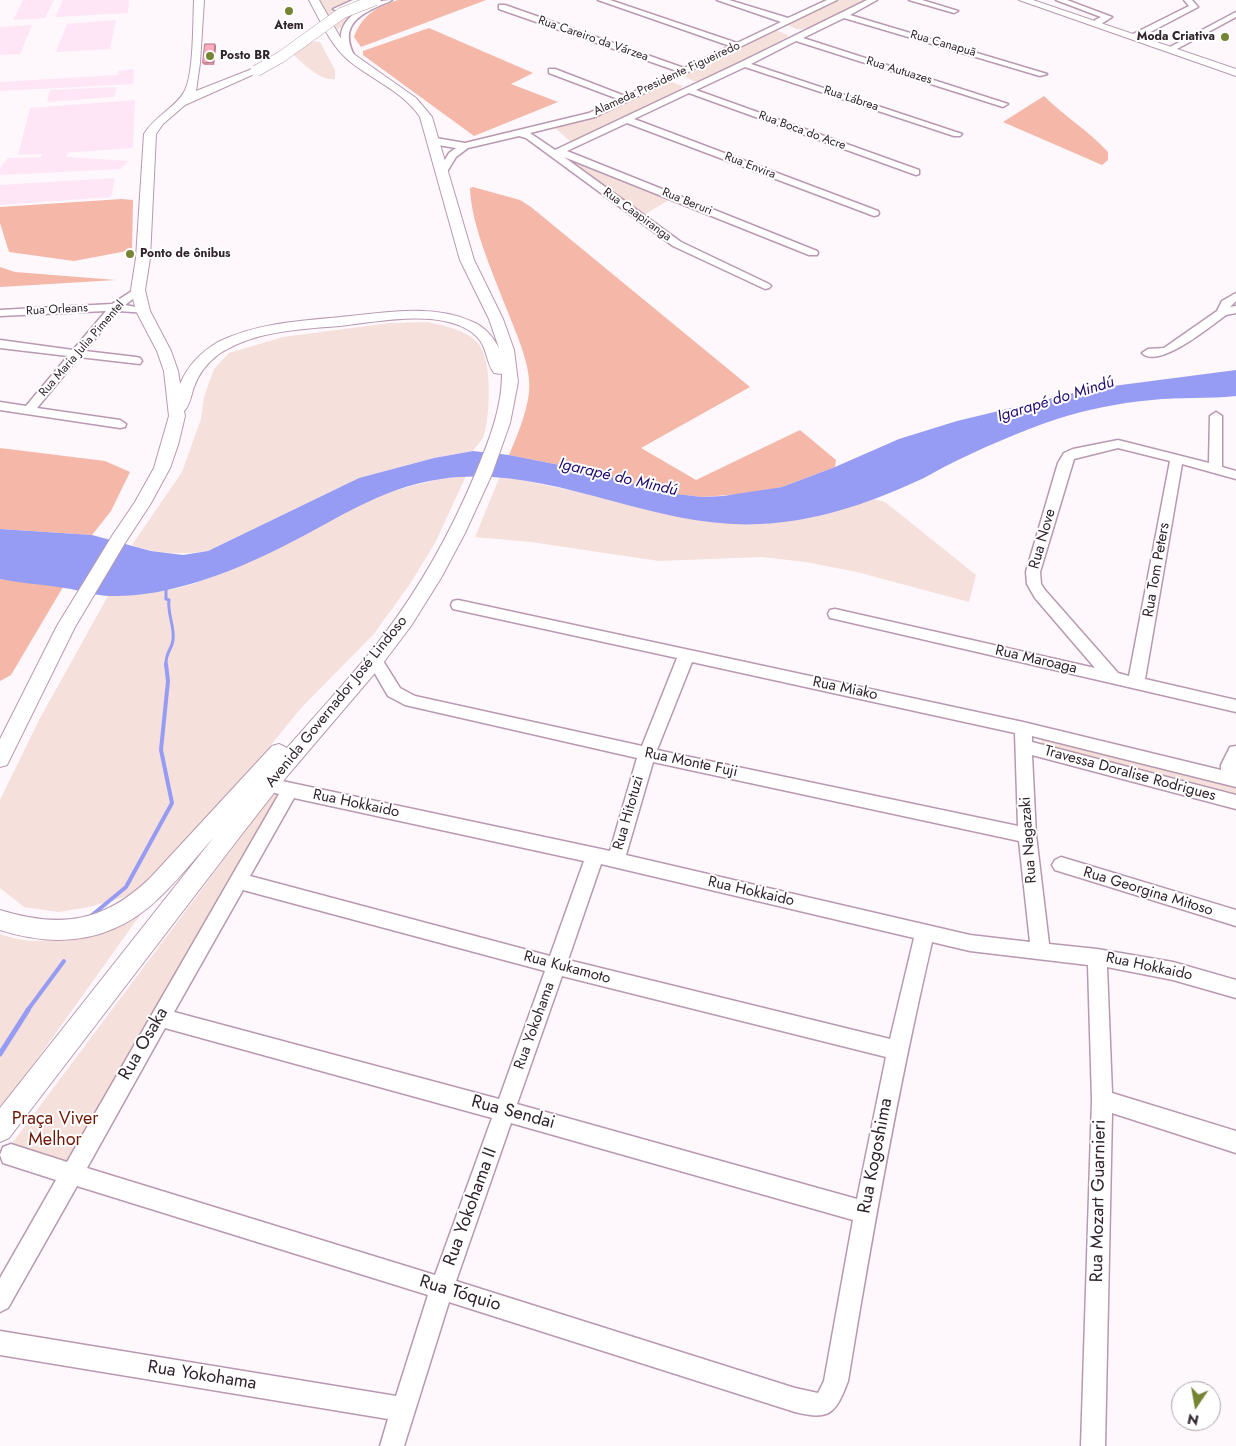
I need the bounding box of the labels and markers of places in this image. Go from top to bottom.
marker: Atem [283,5,295,17]
place label: Atem [274,19,304,33]
place label: Moda Criativa [1137,30,1215,44]
marker: Moda Criativa [1219,31,1231,43]
place label: Posto BR [220,49,270,63]
marker: Posto BR [204,50,216,62]
place label: Ponto de ônibus [140,247,231,261]
marker: Ponto de ônibus [124,248,136,260]

